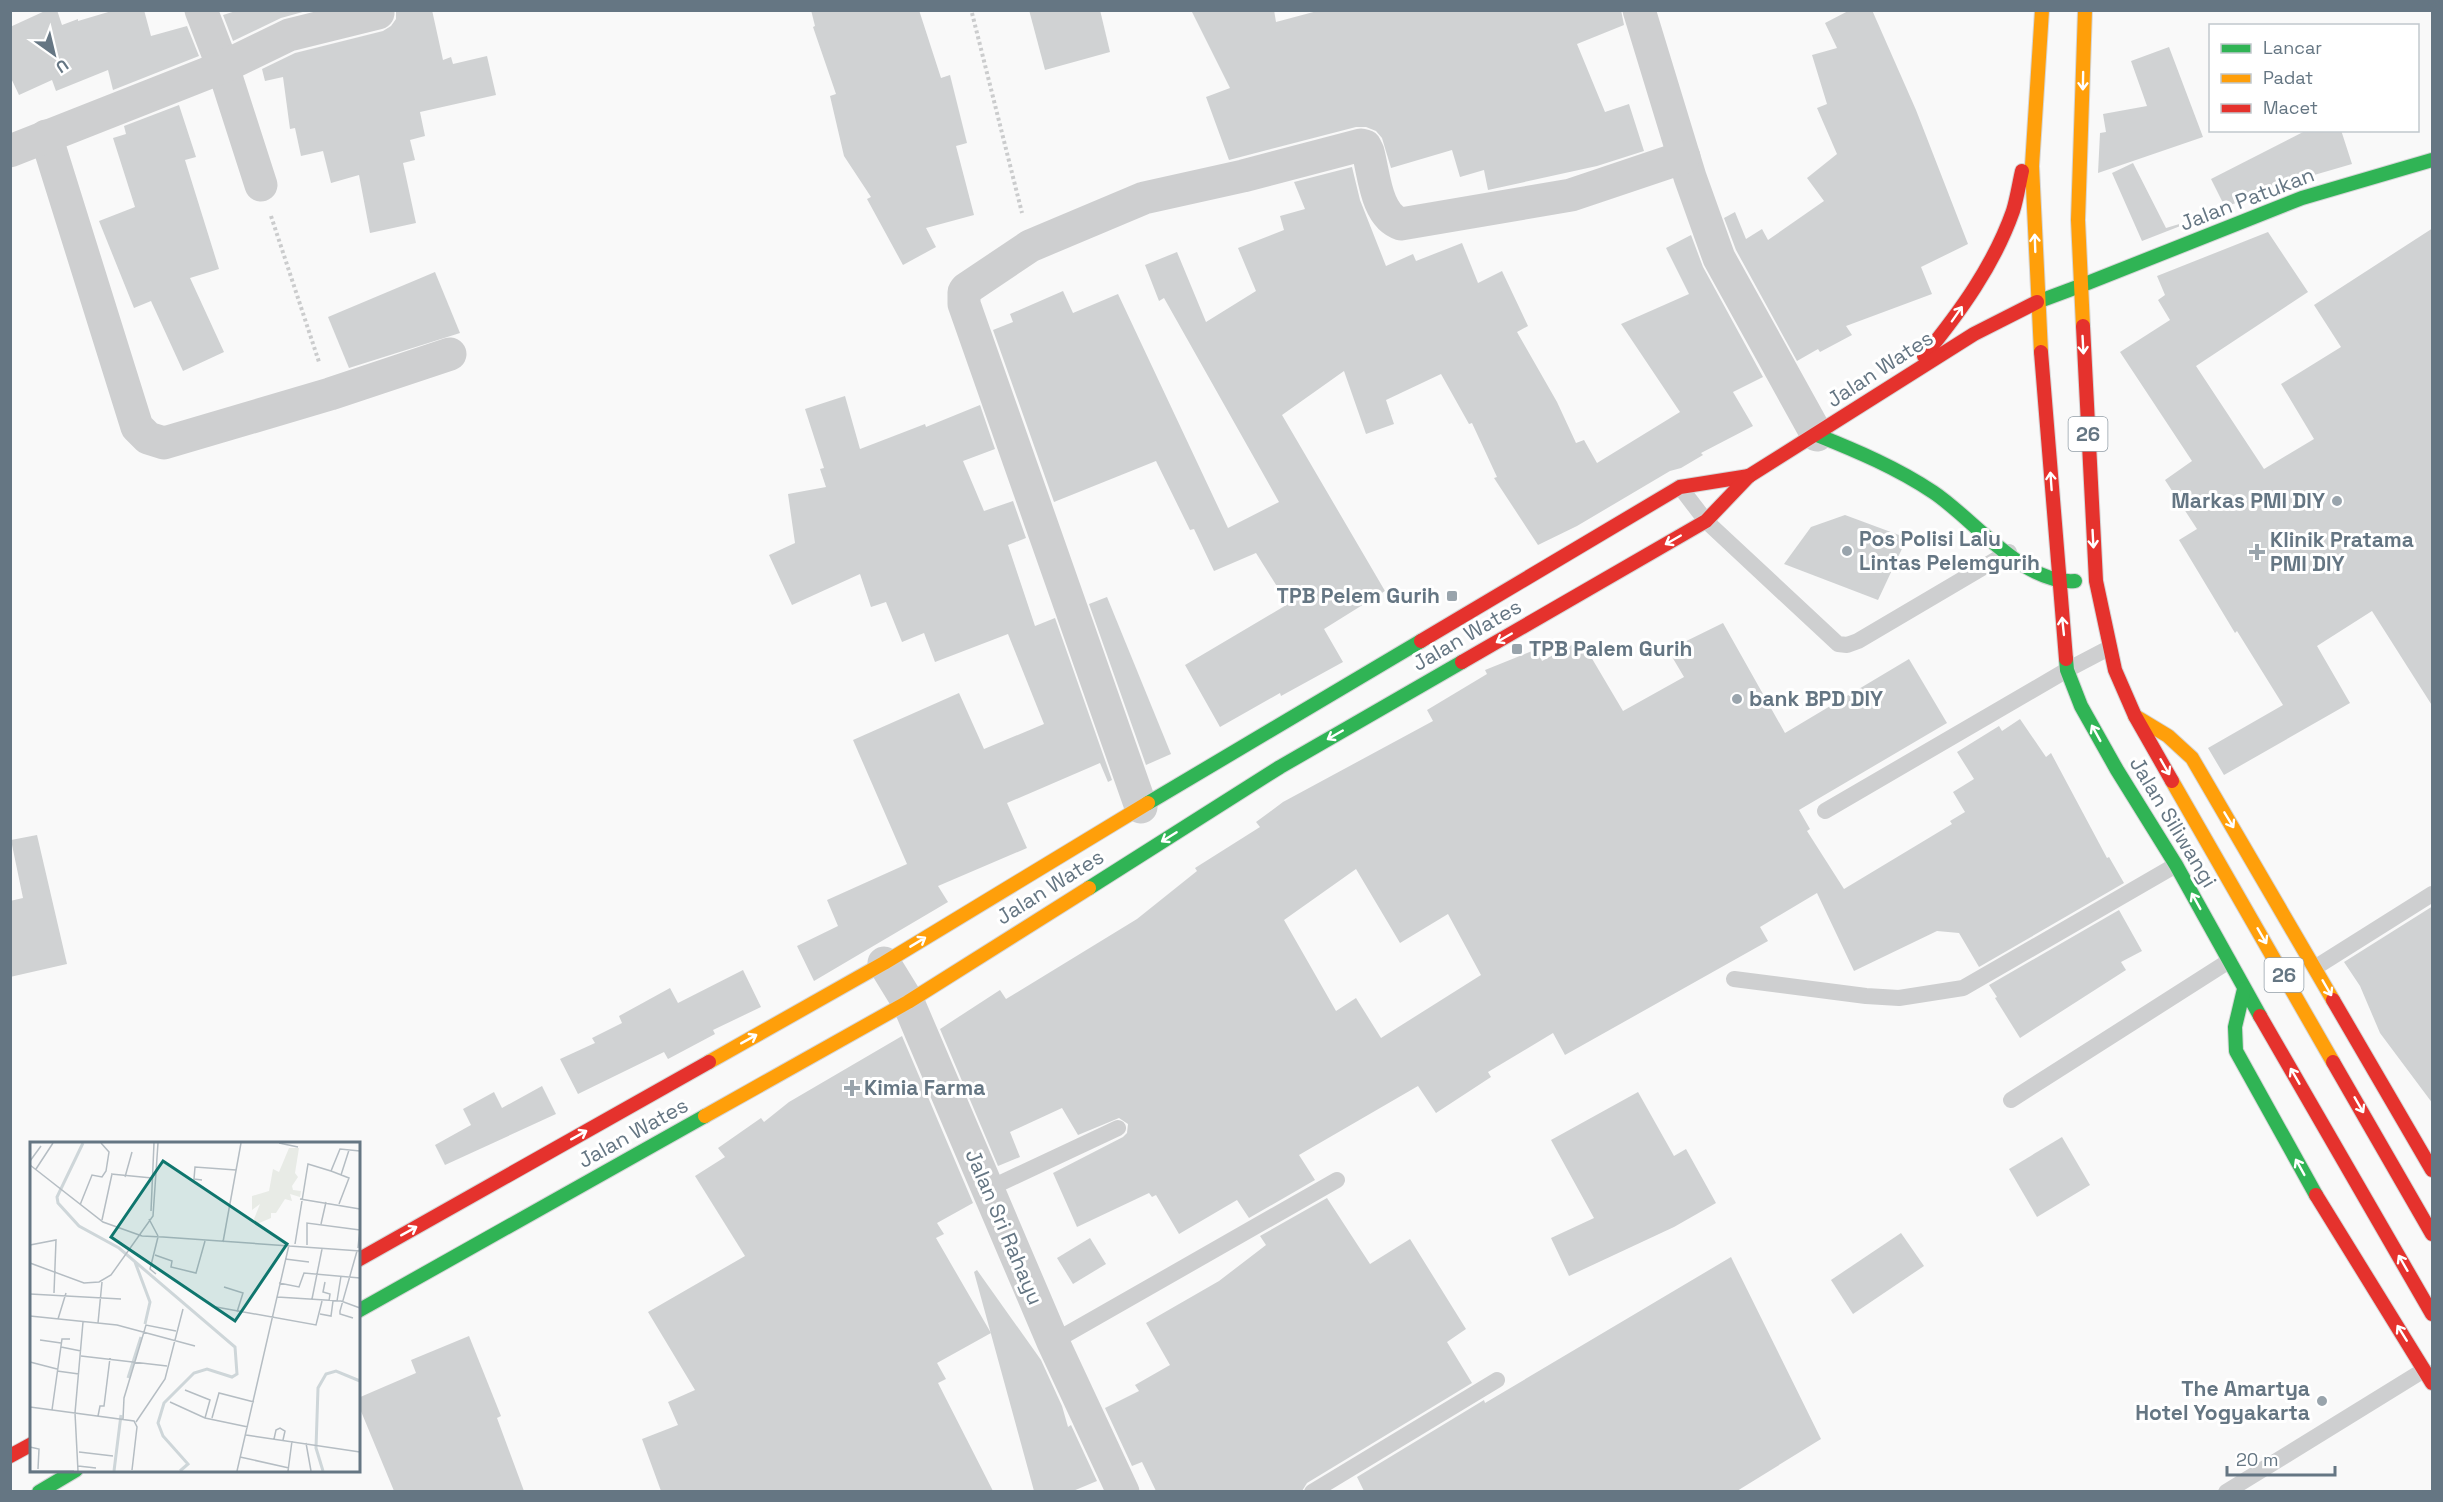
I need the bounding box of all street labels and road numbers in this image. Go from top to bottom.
street label: Jalan Patukan [2176,161,2318,237]
street label: Jalan Wates [1821,324,1938,413]
road number: 26 [2068,417,2108,451]
street label: Jalan Wates [1407,592,1526,677]
street label: Jalan Siliwangi [2124,751,2223,892]
street label: Jalan Wates [991,843,1108,930]
road number: 26 [2264,958,2304,992]
street label: Jalan Wates [573,1091,693,1174]
street label: Jalan Sri Rahayu [959,1145,1049,1309]

